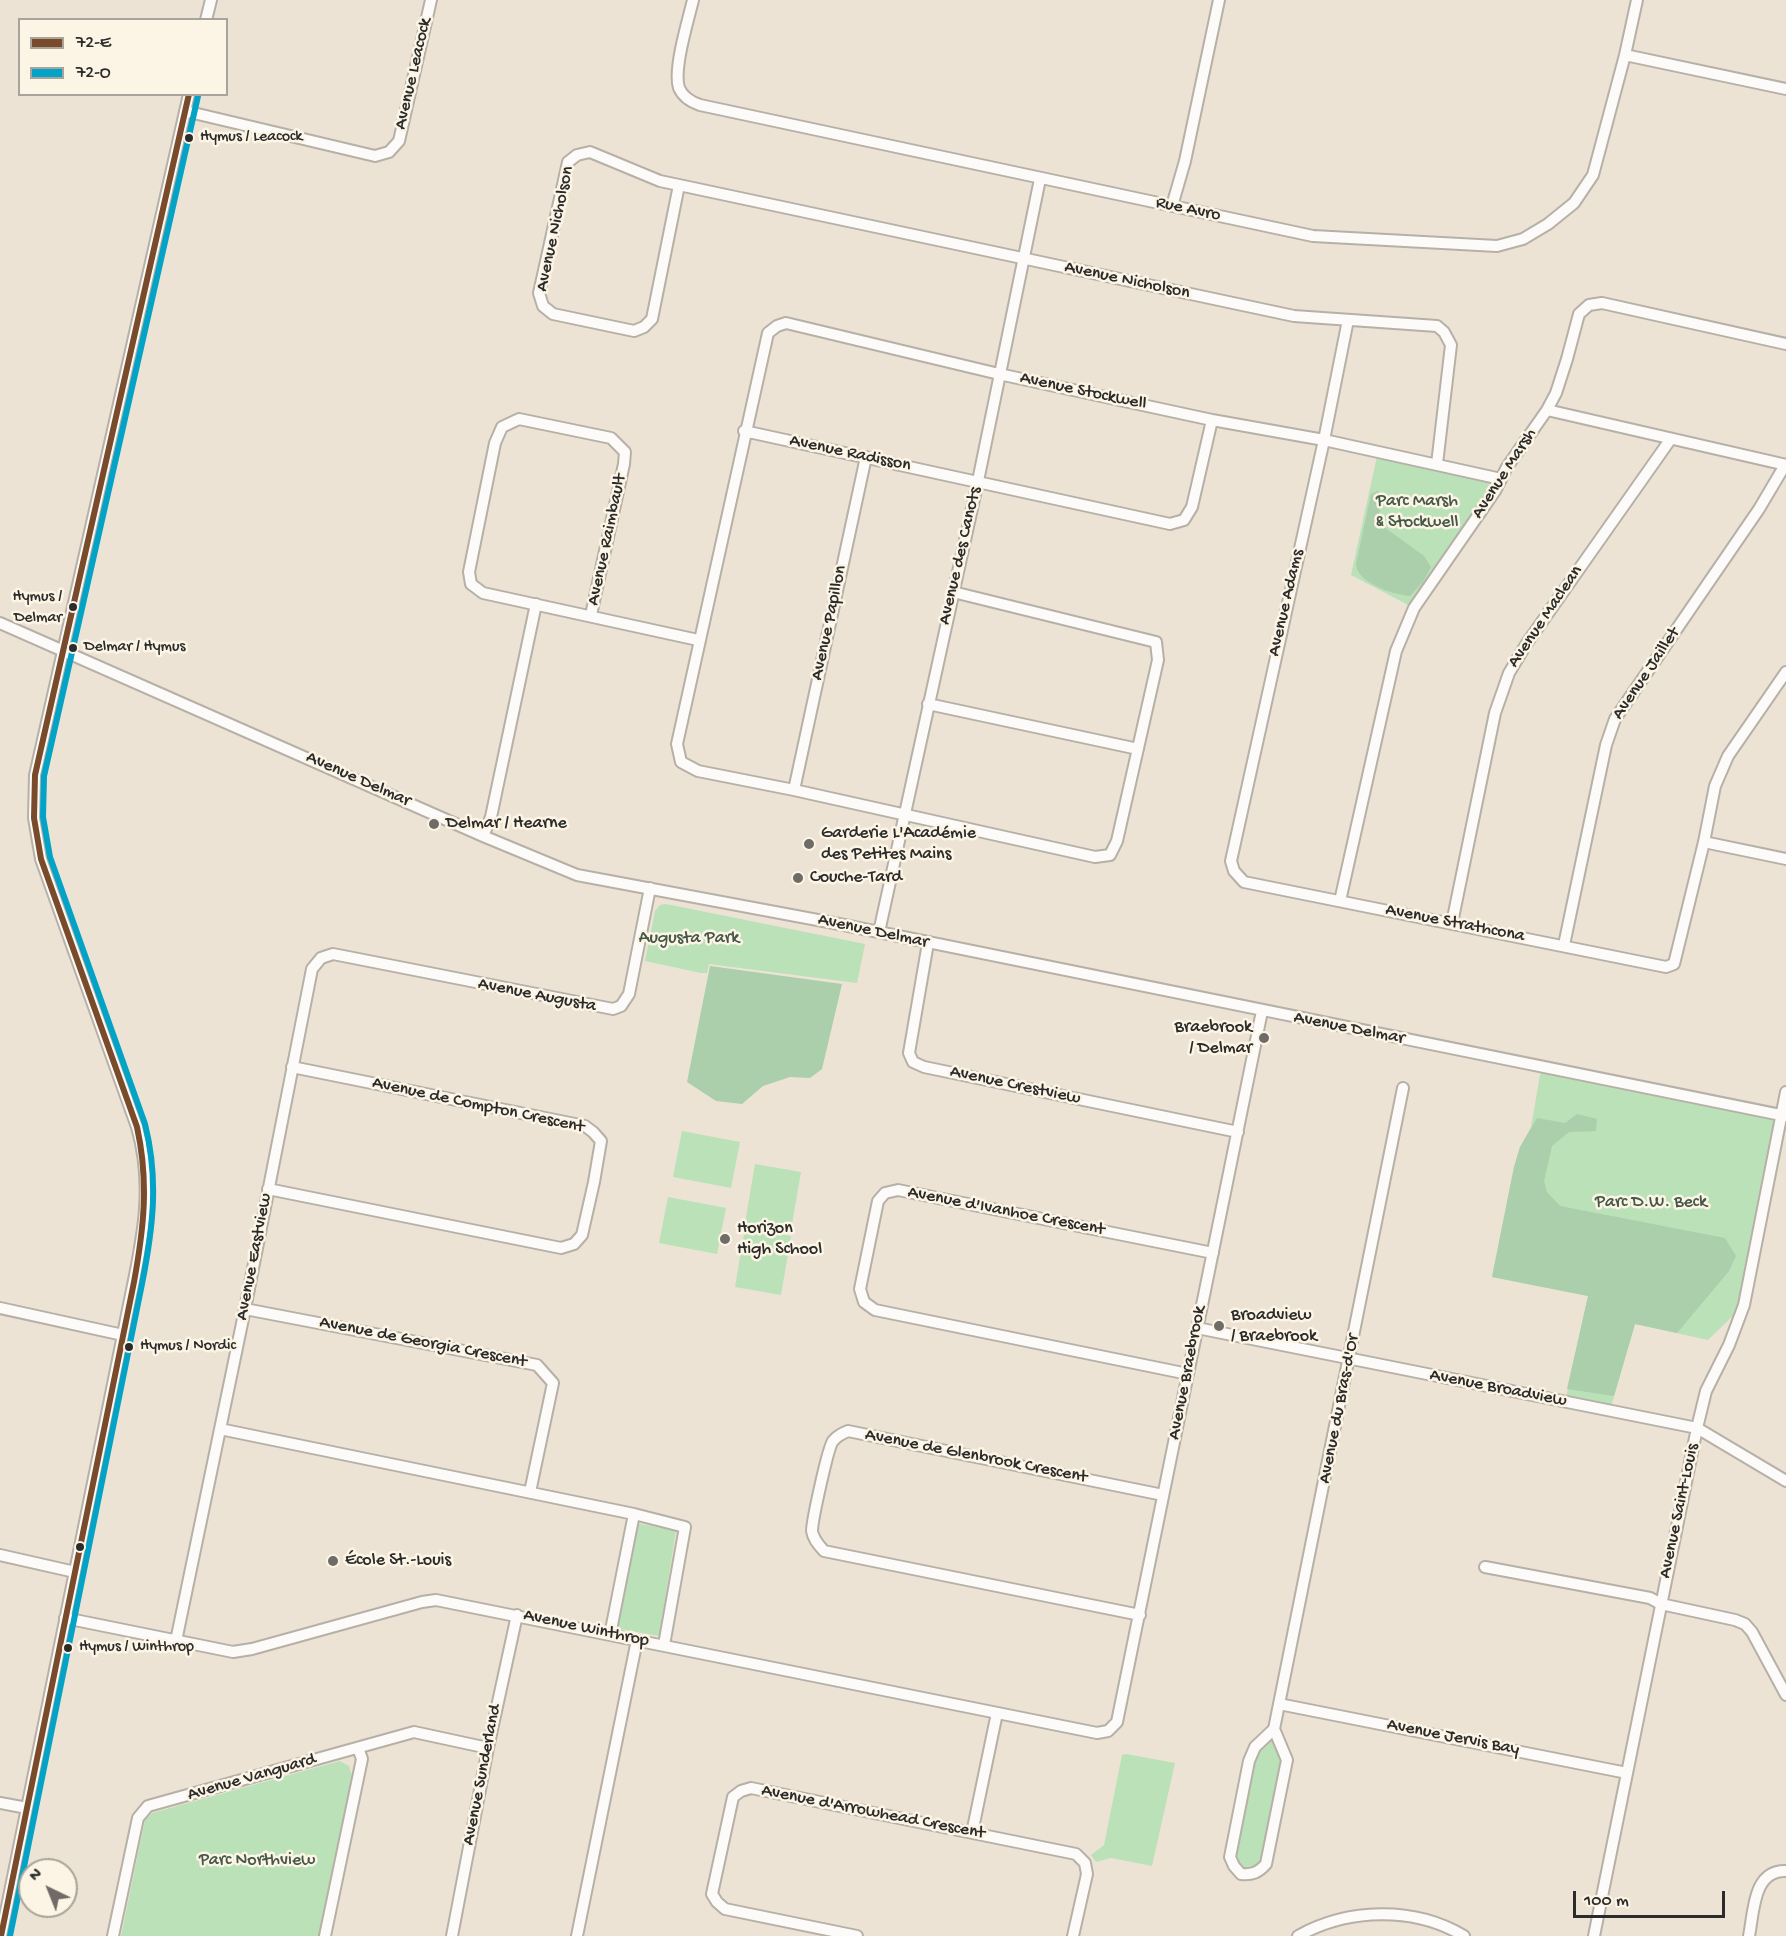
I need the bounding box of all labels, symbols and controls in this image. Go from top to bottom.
street label: Avenue Leacock [391,16,437,132]
legend [18,18,228,96]
text: 72-E [76,33,111,54]
text: 72-O [76,63,111,84]
place label: Hymus / Leacock [200,128,302,148]
marker: Hymus / Leacock [183,132,195,144]
street label: Avenue Nicholson [532,164,580,294]
street label: Rue Avro [1154,193,1222,227]
street label: Avenue Nicholson [1062,257,1192,305]
street label: Avenue Stockwell [1018,368,1148,416]
street label: Avenue Marsh [1468,425,1542,523]
street label: Avenue Radisson [787,431,913,477]
street label: Avenue Raimbault [584,472,632,608]
street label: Avenue des Canots [935,485,987,627]
park label: Parc Marsh & Stockwell [1376,491,1458,534]
street label: Avenue Adams [1264,547,1310,659]
street label: Avenue Maclean [1504,562,1588,672]
street label: Avenue Papillon [807,564,853,682]
place label: Hymus / Delmar [13,588,62,626]
marker: Hymus / Delmar [67,601,79,613]
street label: Avenue Jaillet [1608,624,1686,724]
place label: Delmar / Hymus [84,638,185,658]
marker: Delmar / Hymus [67,642,79,654]
street label: Avenue Delmar [302,747,414,813]
place label: Delmar / Hearne [446,813,567,835]
marker: Delmar / Hearne [427,817,441,831]
place label: Garderie L'Académie des Petites Mains [821,823,976,866]
marker: Garderie L'Académie des Petites Mains [802,837,816,851]
place label: Couche-Tard [810,867,902,889]
marker: Couche-Tard [791,871,805,885]
street label: Avenue Strathcona [1384,900,1526,948]
street label: Avenue Delmar [816,910,930,954]
park label: Augusta Park [639,928,739,950]
street label: Avenue Augusta [476,974,598,1018]
street label: Avenue Delmar [1292,1008,1406,1050]
place label: Braebrook / Delmar [1175,1017,1252,1060]
marker: Braebrook / Delmar [1257,1031,1271,1045]
street label: Avenue Crestview [948,1062,1082,1110]
street label: Avenue de Compton Crescent [370,1073,586,1139]
street label: Avenue d'Ivanhoe Crescent [906,1182,1106,1242]
street label: Avenue Eastview [232,1192,278,1322]
park label: Parc D.W. Beck [1595,1192,1707,1214]
place label: Horizon High School [737,1218,822,1260]
marker: Horizon High School [718,1232,732,1246]
street label: Avenue Braebrook [1164,1304,1212,1442]
place label: Broadview / Braebrook [1231,1305,1317,1348]
street label: Avenue de Georgia Crescent [318,1312,528,1374]
marker: Broadview / Braebrook [1212,1319,1226,1333]
street label: Avenue du Bras-d'Or [1315,1332,1365,1486]
place label: Hymus / Nordic [140,1337,236,1357]
marker: Hymus / Nordic [123,1341,135,1353]
street label: Avenue Broadview [1428,1365,1568,1413]
street label: Avenue de Glenbrook Crescent [863,1425,1089,1489]
street label: Avenue Saint-Louis [1655,1442,1705,1580]
unlabelled marker [74,1541,86,1553]
place label: École St.-Louis [345,1550,451,1572]
marker: École St.-Louis [326,1554,340,1568]
street label: Avenue Winthrop [521,1605,651,1653]
place label: Hymus / Winthrop [79,1638,194,1658]
marker: Hymus / Winthrop [62,1642,74,1654]
street label: Avenue Sunderland [459,1703,507,1847]
street label: Avenue Jervis Bay [1385,1715,1521,1761]
street label: Avenue Vanguard [185,1749,319,1807]
street label: Avenue d'Arrowhead Crescent [759,1781,987,1845]
park label: Parc Northview [199,1850,315,1872]
north arrow [18,1858,78,1918]
text: N [26,1865,47,1886]
scale bar [1576,1879,1728,1917]
text: 100 m [1584,1891,1629,1912]

